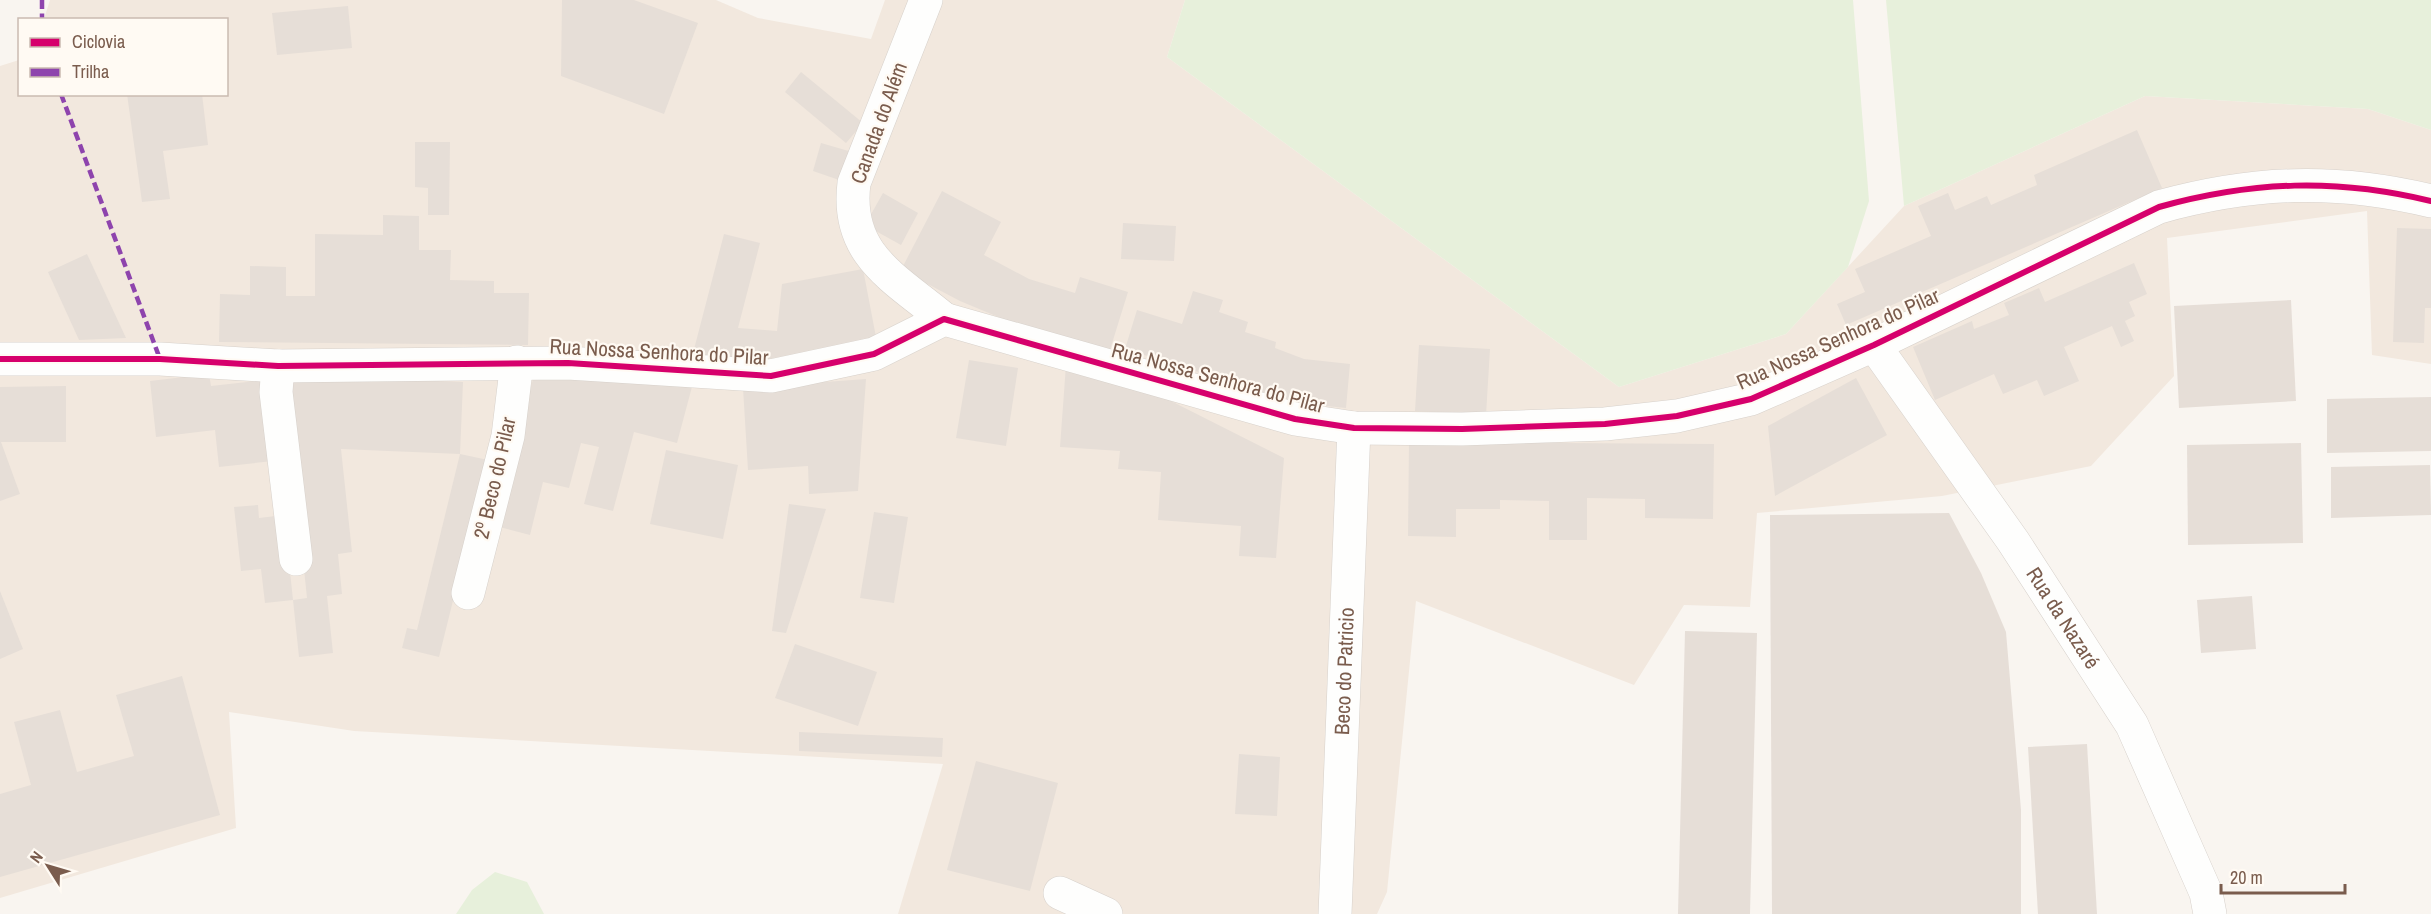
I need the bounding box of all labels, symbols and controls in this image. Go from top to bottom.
legend [18,18,228,96]
text: Ciclovia [72,29,125,54]
street label: Canada do Além [843,58,914,188]
text: Trilha [72,59,109,84]
street label: Rua Nossa Senhora do Pilar [1732,281,1944,396]
street label: Rua Nossa Senhora do Pilar [549,331,769,372]
street label: Rua Nossa Senhora do Pilar [1109,335,1328,420]
street label: 2º Beco do Pilar [466,414,523,542]
street label: Rua da Nazaré [2020,561,2107,674]
street label: Beco do Patricio [1327,607,1361,735]
north arrow [18,836,78,896]
text: N [24,847,48,867]
scale bar [2221,857,2346,895]
text: 20 m [2230,865,2263,890]

